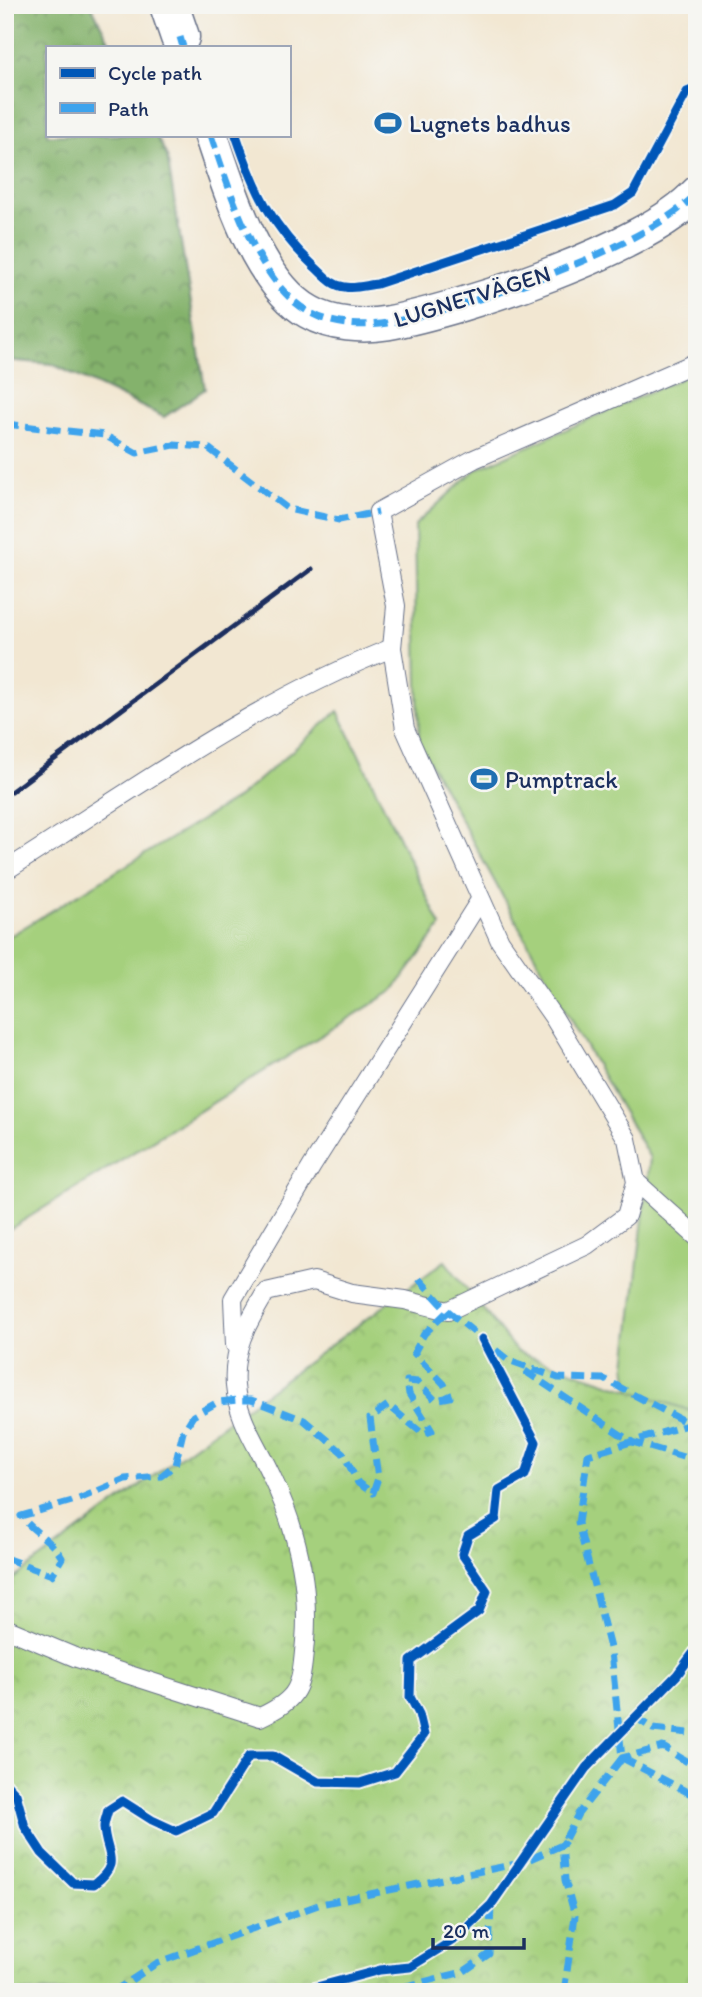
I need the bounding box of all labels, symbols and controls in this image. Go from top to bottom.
legend [46,46,290,136]
text: Cycle path [108,60,202,85]
text: Path [108,96,149,121]
sports icon: Lugnets badhus [373,108,403,138]
place label: Lugnets badhus [409,109,571,138]
street label: LUGNETVÄGEN [390,258,554,334]
sports icon: Pumptrack [469,764,499,794]
place label: Pumptrack [505,765,618,794]
scale bar [433,1906,524,1950]
text: 20 m [443,1918,490,1943]

